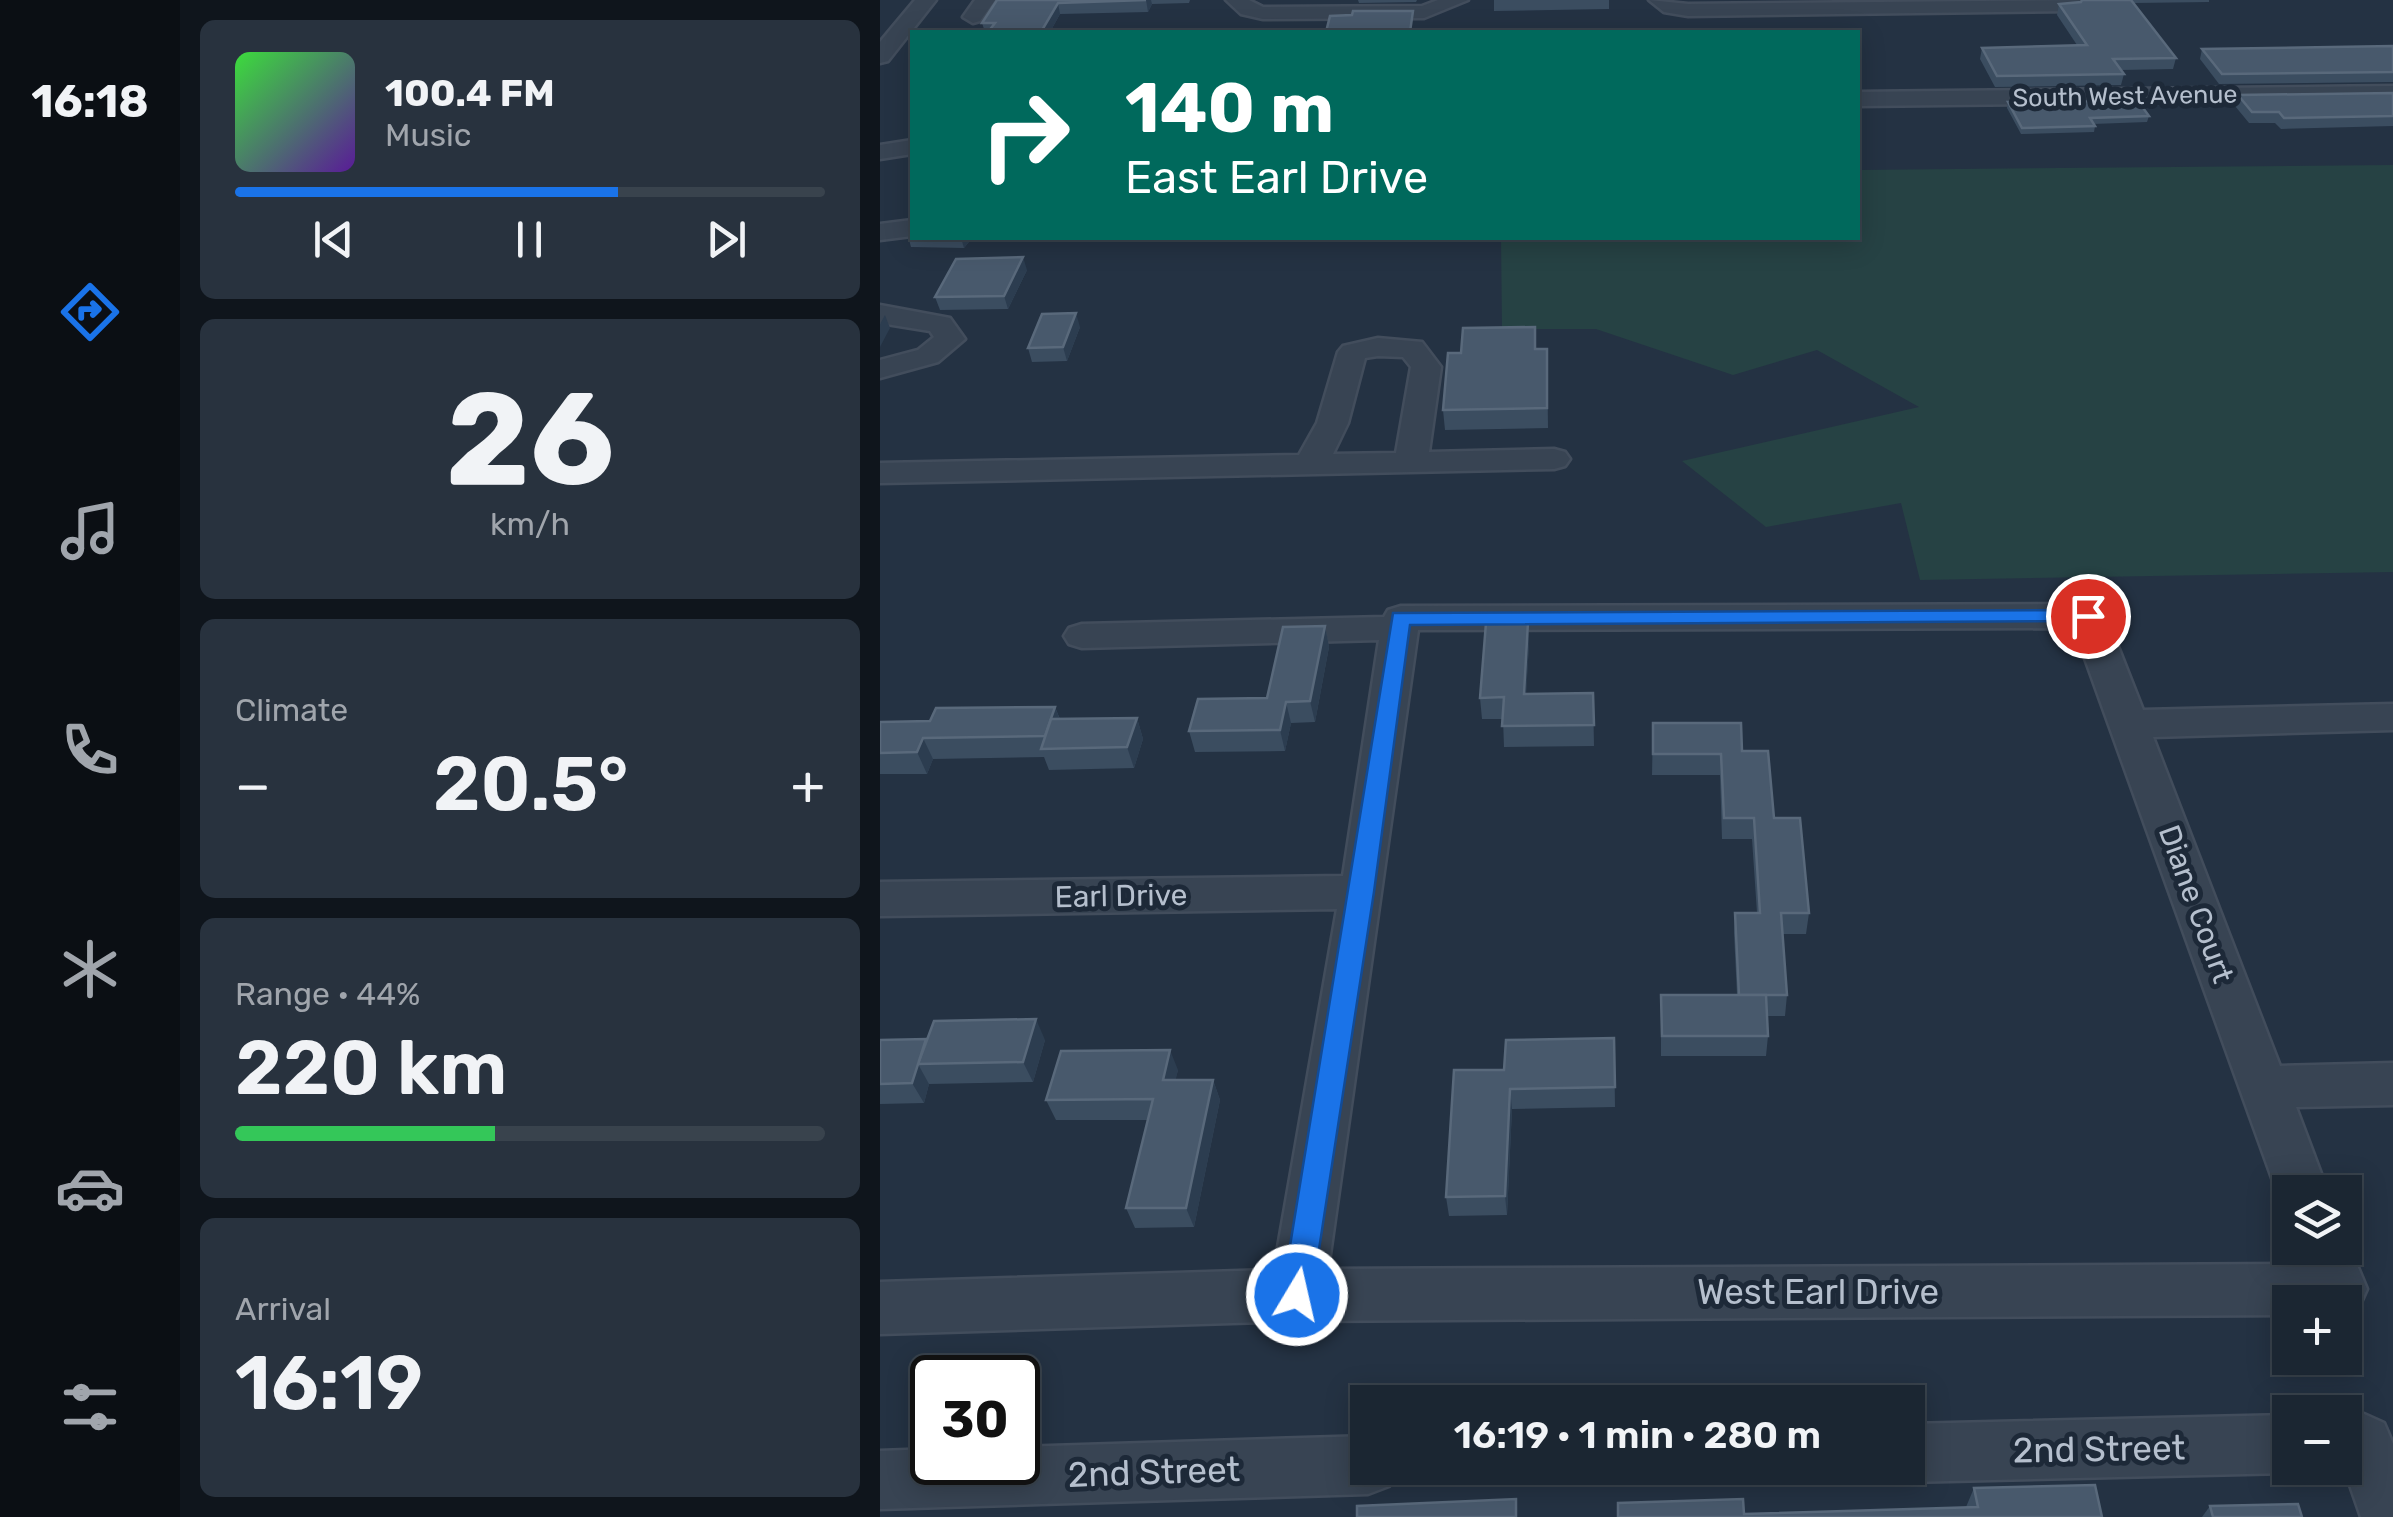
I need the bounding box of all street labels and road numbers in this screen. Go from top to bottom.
street label: South West Avenue [2012,80,2238,112]
street label: Diane Court [2151,820,2241,988]
street label: Earl Drive [1054,877,1188,915]
street label: West Earl Drive [1697,1271,1939,1313]
street label: 2nd Street [2012,1426,2186,1472]
street label: 2nd Street [1067,1448,1241,1496]

